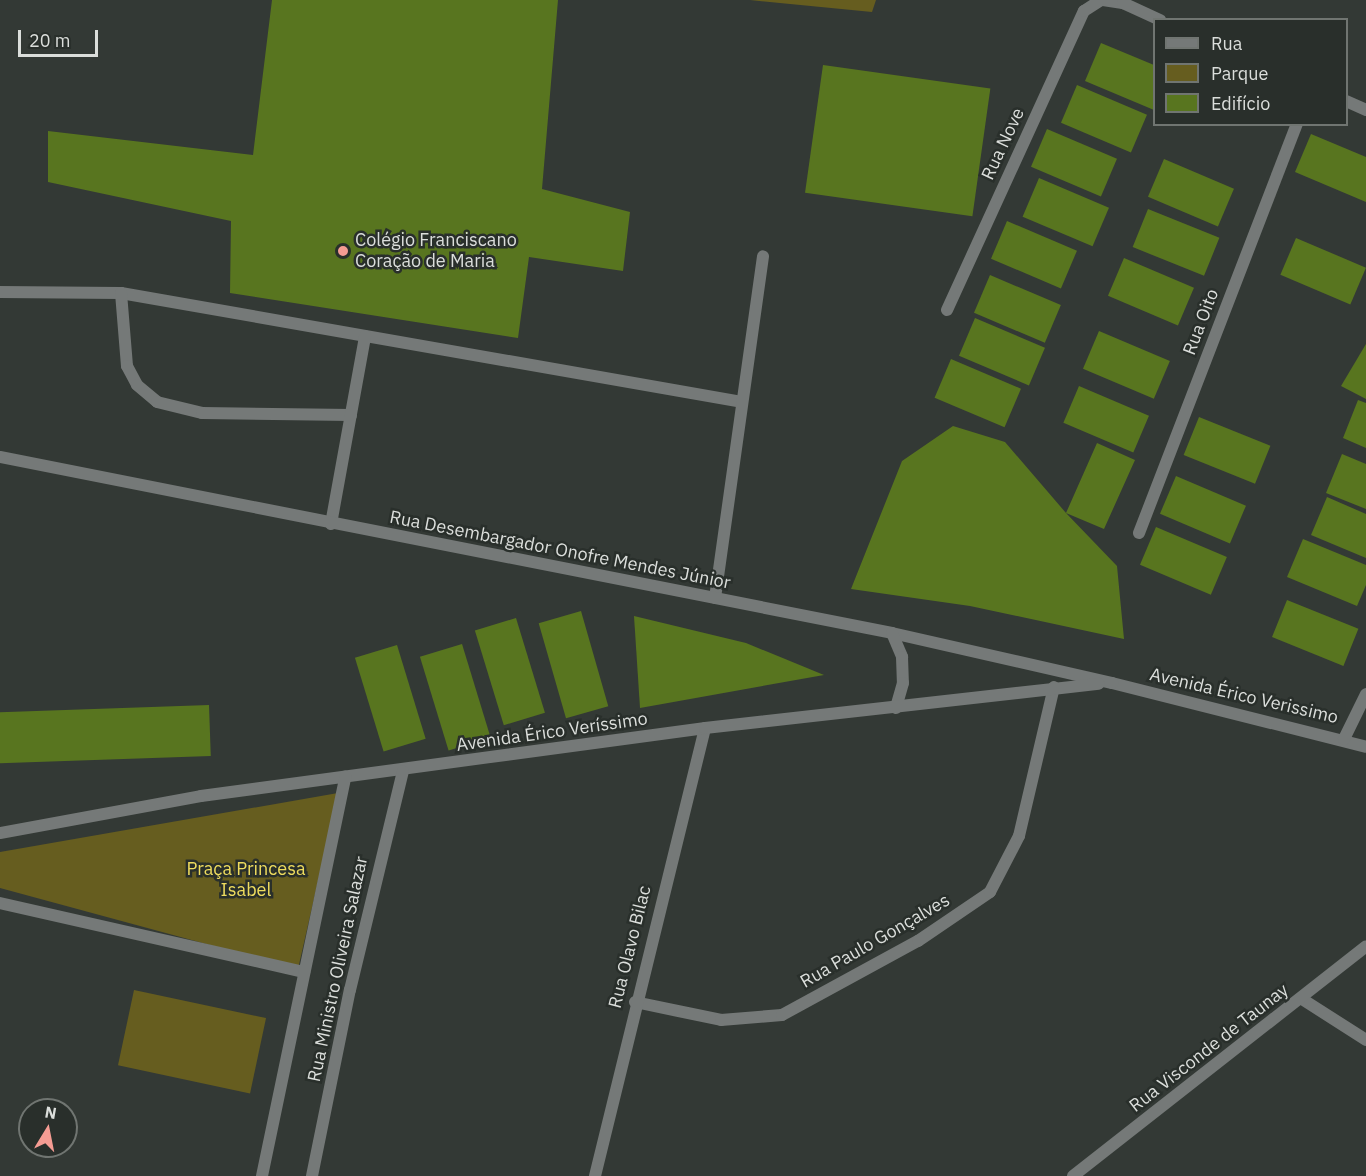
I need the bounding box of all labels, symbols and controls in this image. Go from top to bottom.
scale bar [21,18,100,56]
legend [1153,18,1348,126]
text: 20 m [29,29,71,52]
text: Rua [1211,32,1242,55]
text: Parque [1211,62,1268,85]
text: Edifício [1211,92,1270,115]
street label: Rua Nove [977,105,1029,183]
place label: Colégio Franciscano Coração de Maria [355,230,517,272]
marker: Colégio Franciscano Coração de Maria [336,244,350,258]
street label: Rua Oito [1179,286,1223,358]
street label: Rua Desembargador Onofre Mendes Júnior [388,506,732,594]
street label: Avenida Érico Verissimo [1148,664,1340,728]
street label: Avenida Érico Veríssimo [455,708,649,756]
street label: Rua Ministro Oliveira Salazar [304,854,372,1084]
park label: Praça Princesa Isabel [186,859,306,902]
street label: Rua Olavo Bilac [604,883,656,1011]
street label: Rua Paulo Gonçalves [796,889,954,993]
street label: Rua Visconde de Taunay [1125,979,1293,1117]
north arrow [18,1098,78,1158]
text: N [43,1101,58,1123]

